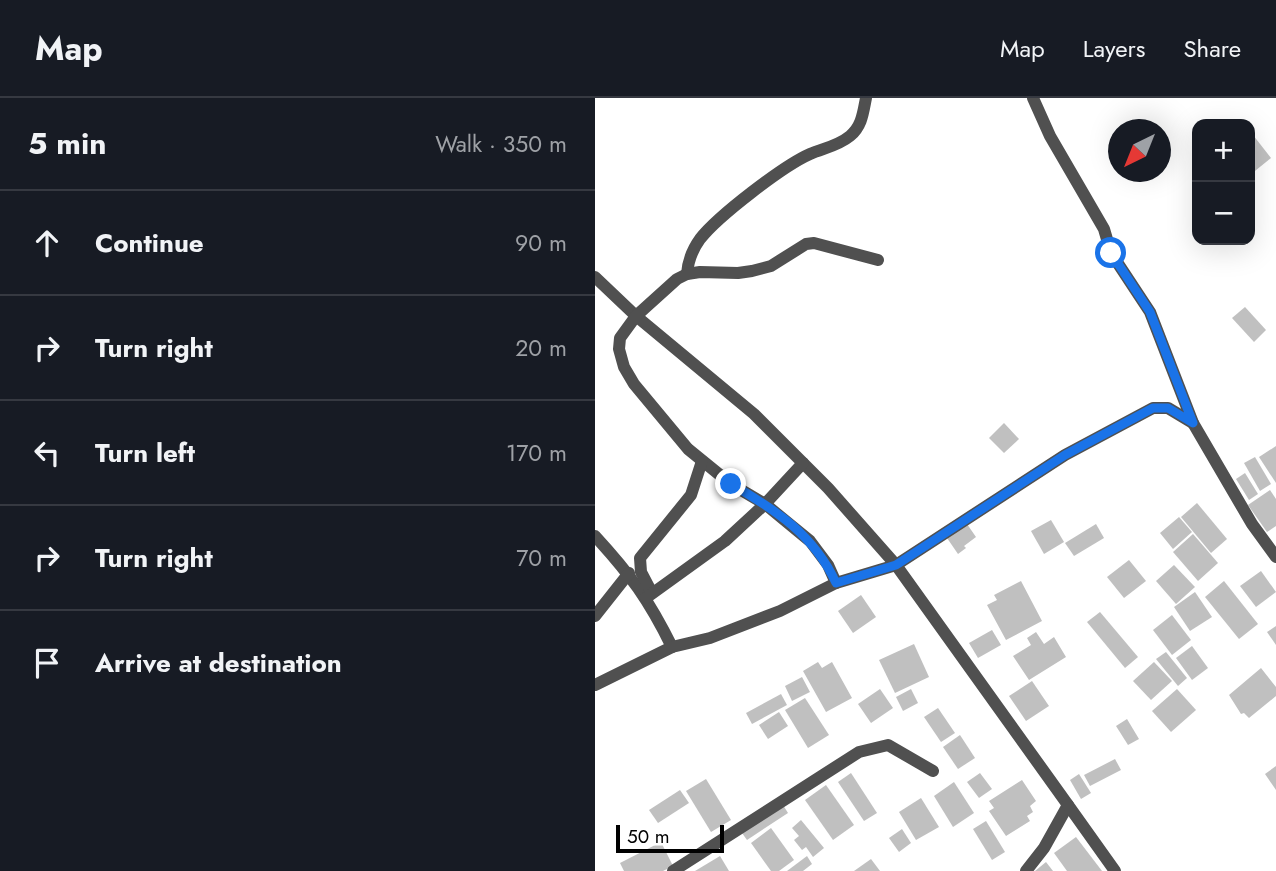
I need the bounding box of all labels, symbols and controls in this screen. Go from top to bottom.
text: Map [35,25,103,72]
text: Map [1000,31,1045,66]
text: Layers [1083,31,1145,66]
text: Share [1183,31,1241,66]
north arrow [1108,119,1171,182]
map controls [1192,119,1255,245]
button: + [1192,119,1255,182]
text: 5 min [28,122,106,165]
text: Walk · 350 m [435,127,567,161]
button: − [1192,182,1255,245]
icon: ahead [28,224,66,262]
text: Continue [95,224,204,262]
text: 90 m [515,226,567,260]
route start [1095,237,1126,268]
icon: right [28,329,66,367]
text: Turn right [95,329,213,367]
text: 20 m [515,331,567,365]
icon: left [28,434,66,472]
text: Turn left [95,434,195,472]
text: 170 m [506,436,567,470]
route end [715,468,746,499]
icon: right [28,539,66,577]
text: Turn right [95,539,213,577]
text: 70 m [516,541,567,575]
icon: arrive [28,644,66,682]
text: Arrive at destination [95,644,342,682]
scale bar [616,822,725,854]
text: 50 m [627,823,670,850]

